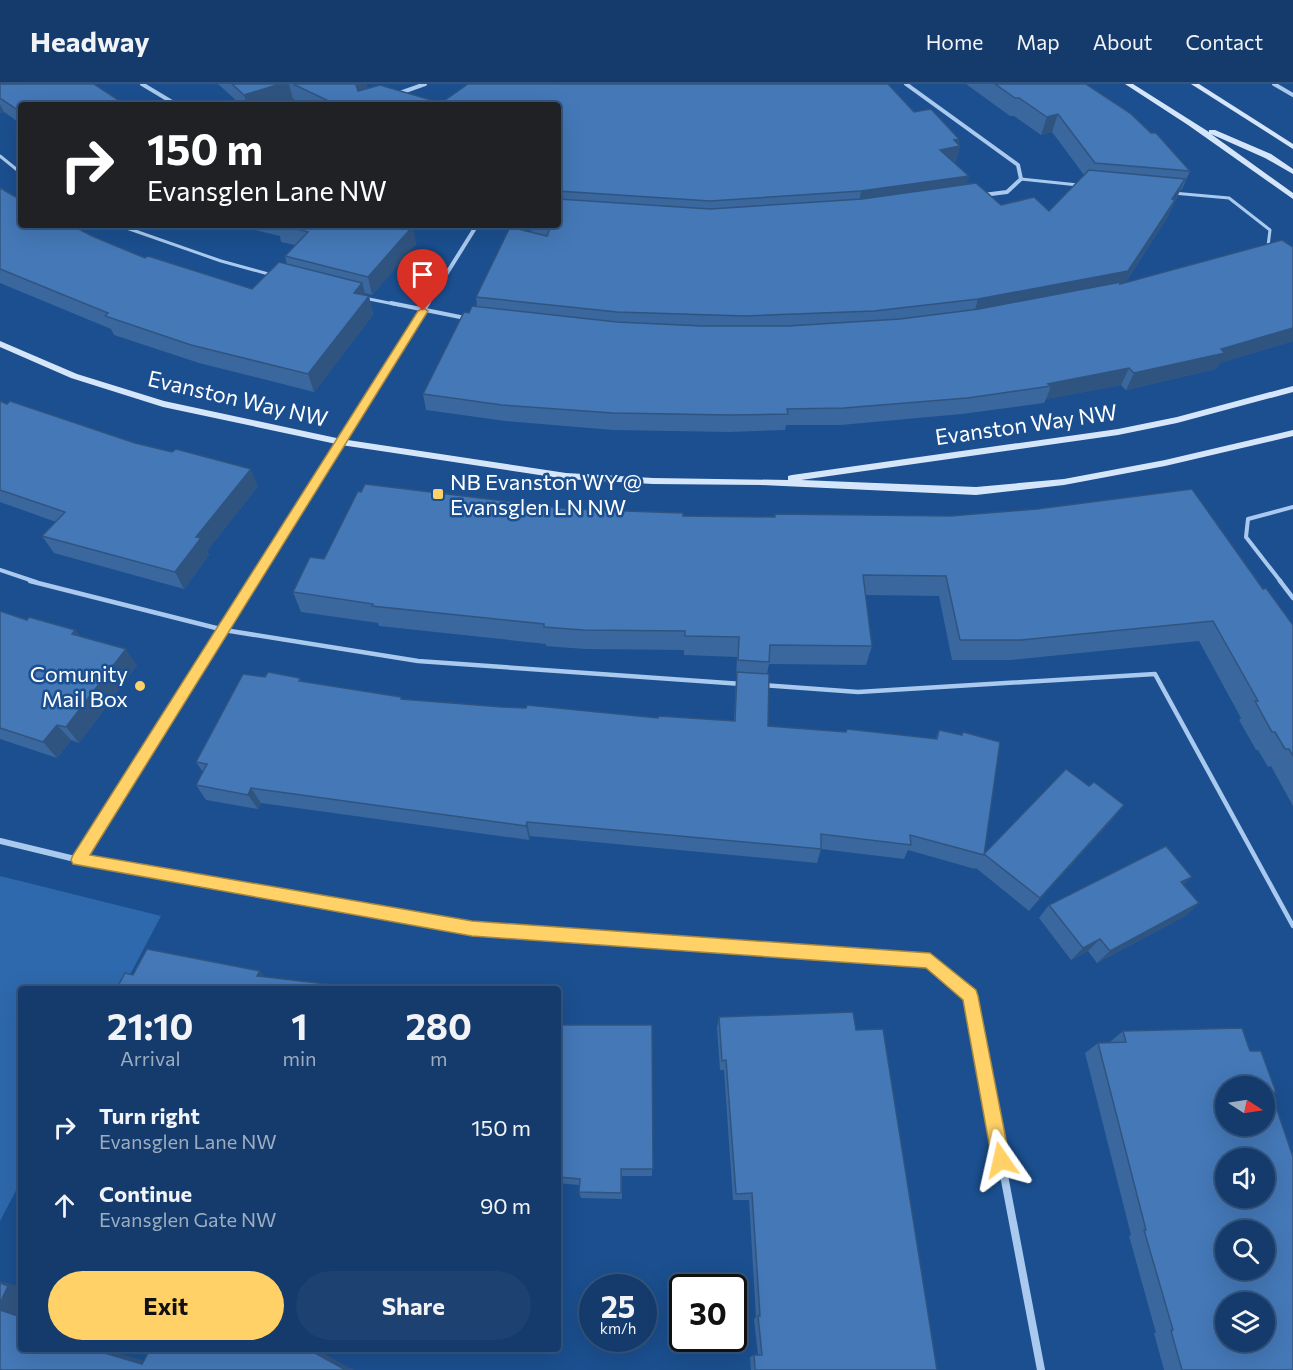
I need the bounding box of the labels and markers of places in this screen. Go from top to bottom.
pin [397,249,448,311]
place label: NB Evanston WY @ Evansglen LN NW [450,468,642,520]
marker: NB Evanston WY @ Evansglen LN NW [431,487,445,501]
place label: Comunity Mail Box [30,660,128,712]
marker: Comunity Mail Box [133,679,147,693]

